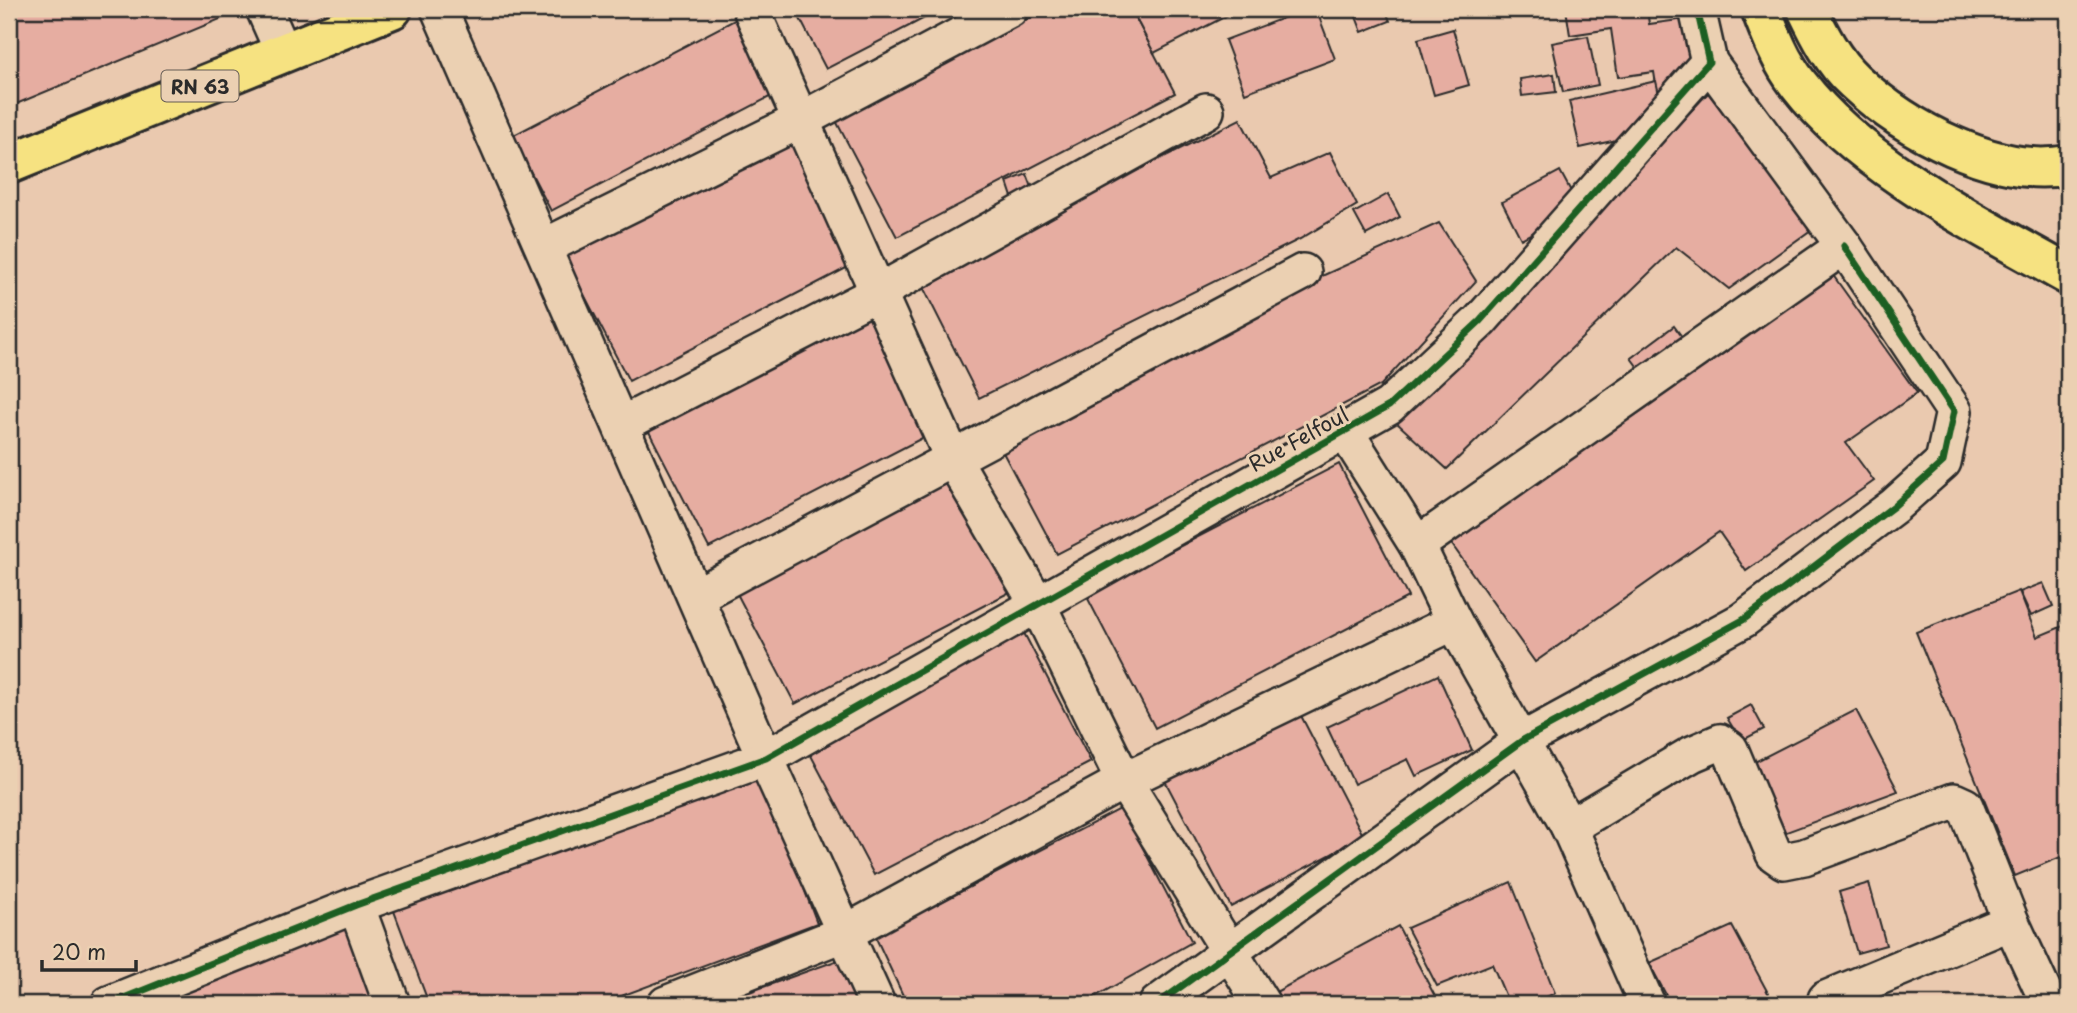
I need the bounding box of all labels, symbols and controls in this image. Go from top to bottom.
road number: RN 63 [162,71,238,102]
street label: Rue Felfoul [1242,397,1354,479]
scale bar [42,929,136,973]
text: 20 m [52,935,106,967]

